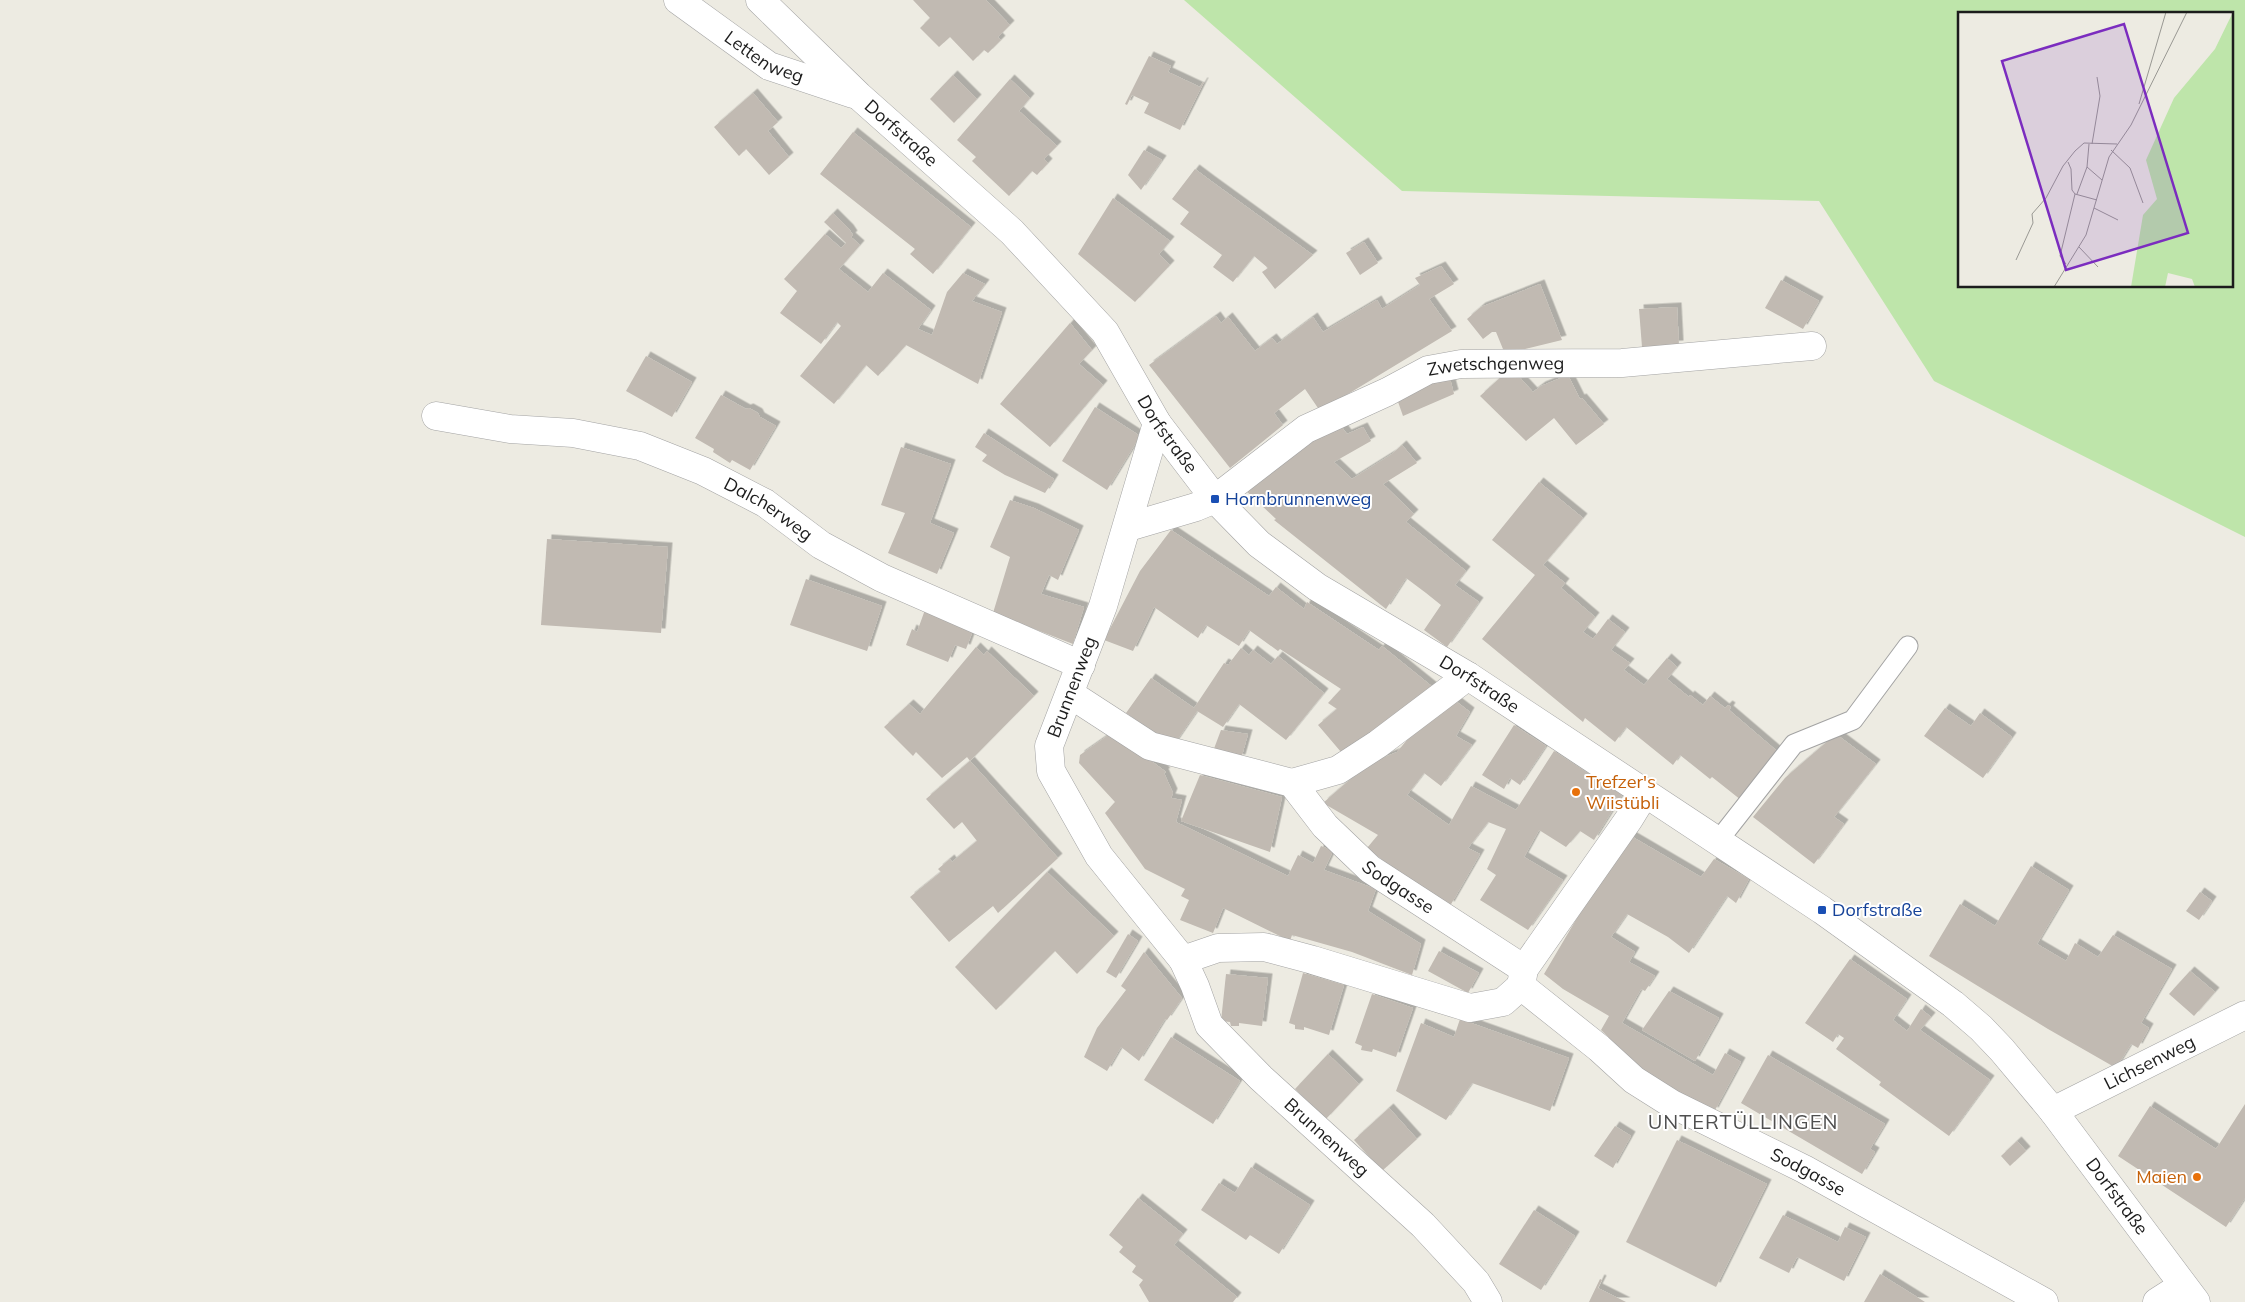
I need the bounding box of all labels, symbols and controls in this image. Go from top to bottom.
inset map [1958,12,2232,288]
street label: Lettenweg [720,25,807,88]
street label: Dorfstraße [860,94,943,172]
street label: Zwetschgenweg [1425,351,1564,381]
street label: Dorfstraße [1132,391,1203,478]
street label: Dalcherweg [720,472,817,546]
place label: Hornbrunnenweg [1225,487,1371,510]
marker: Hornbrunnenweg [1209,493,1221,505]
street label: Brunnenweg [1042,633,1101,741]
street label: Dorfstraße [1436,650,1524,718]
place label: Trefzer's Wiistübli [1586,770,1659,814]
marker: Trefzer's Wiistübli [1570,786,1582,798]
street label: Sodgasse [1357,855,1439,919]
place label: Dorfstraße [1832,898,1922,921]
marker: Dorfstraße [1816,904,1828,916]
street label: Lichsenweg [2100,1030,2199,1095]
street label: Brunnenweg [1280,1093,1374,1181]
district label: UNTERTÜLLINGEN [1648,1109,1838,1134]
street label: Sodgasse [1767,1142,1850,1201]
street label: Dorfstraße [2081,1153,2154,1239]
place label: Maien [2136,1165,2187,1188]
marker: Maien [2191,1171,2203,1183]

